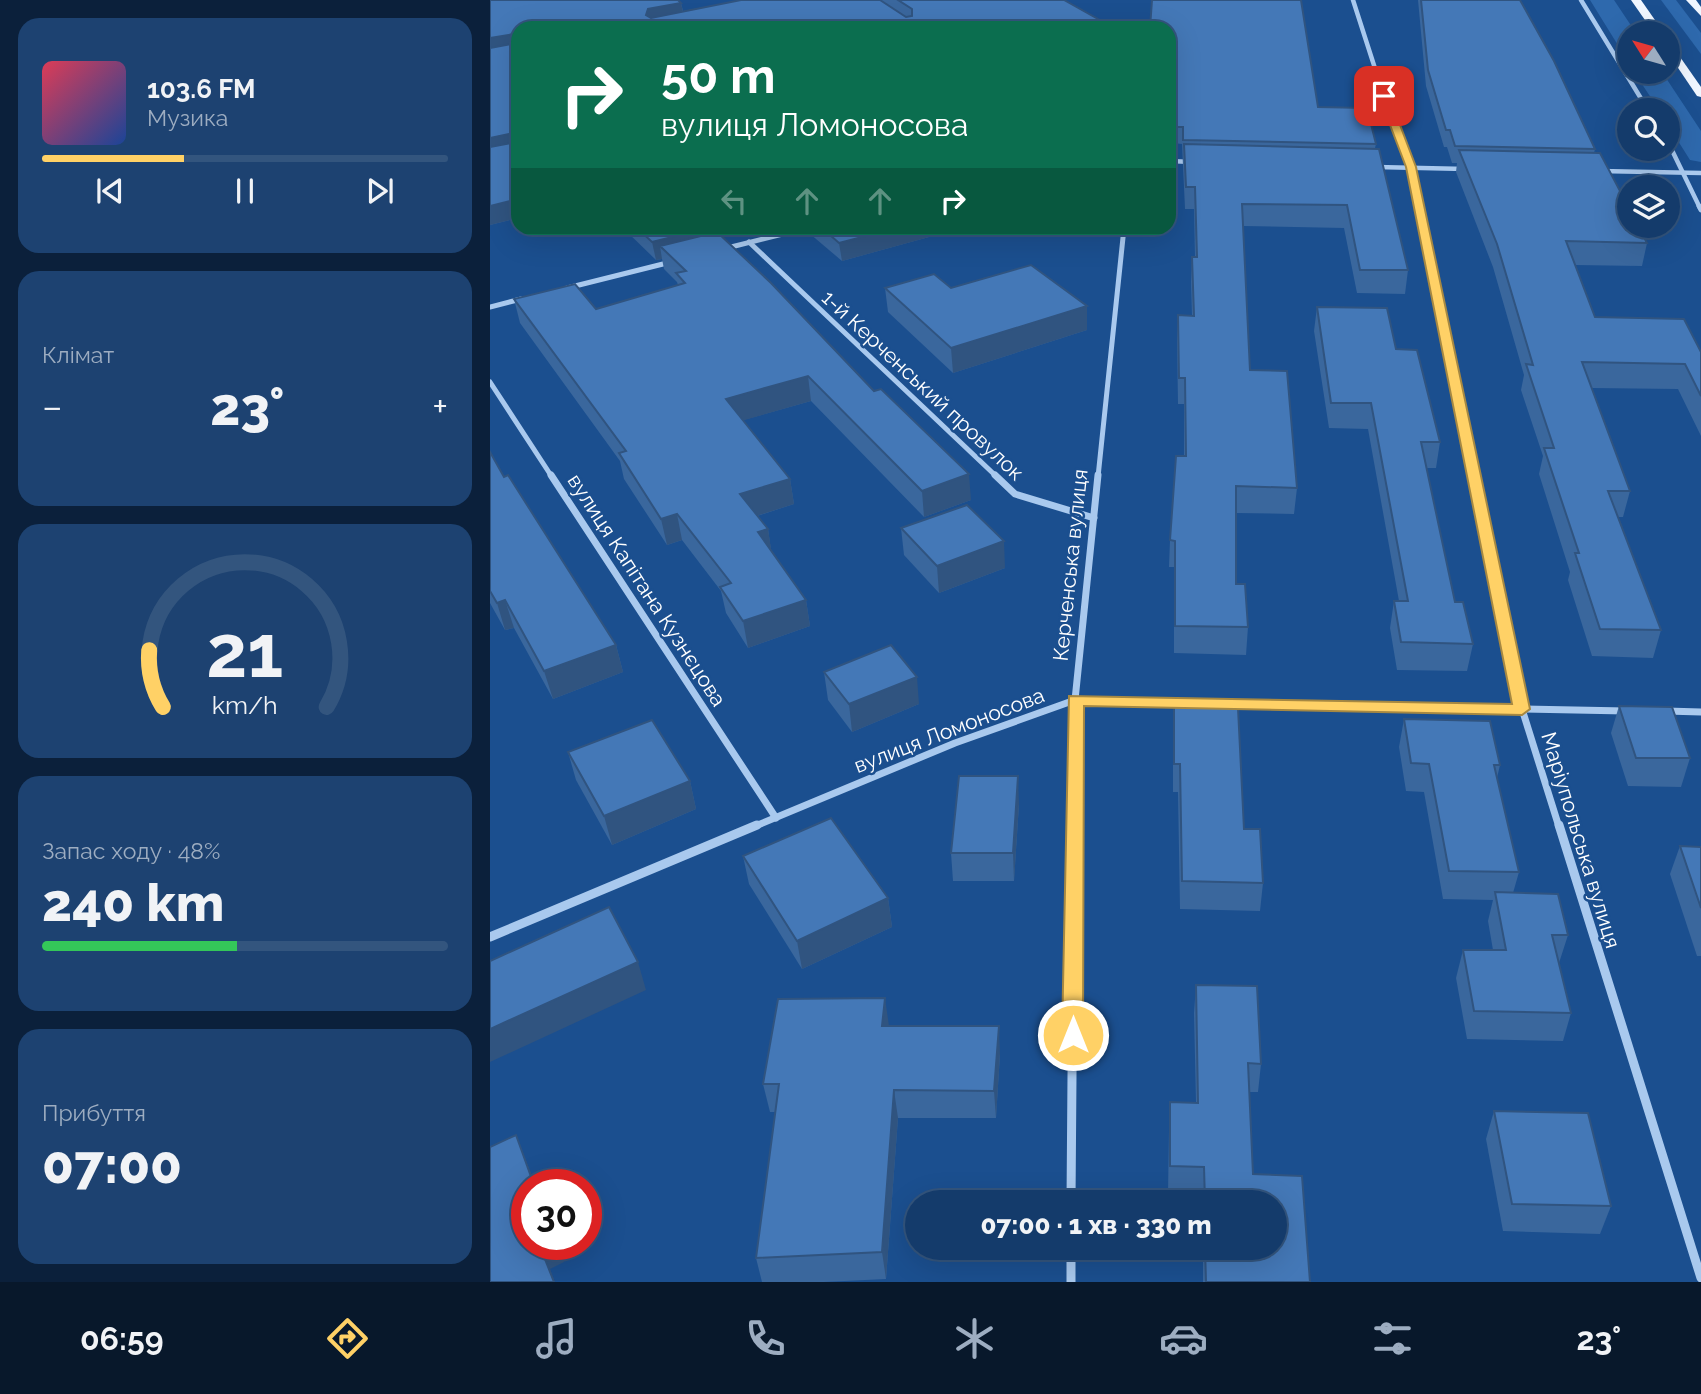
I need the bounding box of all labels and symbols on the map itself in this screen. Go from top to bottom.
north arrow [1617,21,1680,84]
pin [1354,66,1414,126]
street label: 1-й Керченський провулок [817,285,1029,485]
street label: Керченська вулиця [1047,468,1093,662]
street label: вулиця Капітана Кузнєцова [562,469,732,711]
street label: вулиця Ломоносова [850,682,1048,778]
street label: Маріупольська вулиця [1536,729,1626,951]
position arrow [1036,998,1110,1072]
speed limit sign: 30 [511,1169,602,1260]

